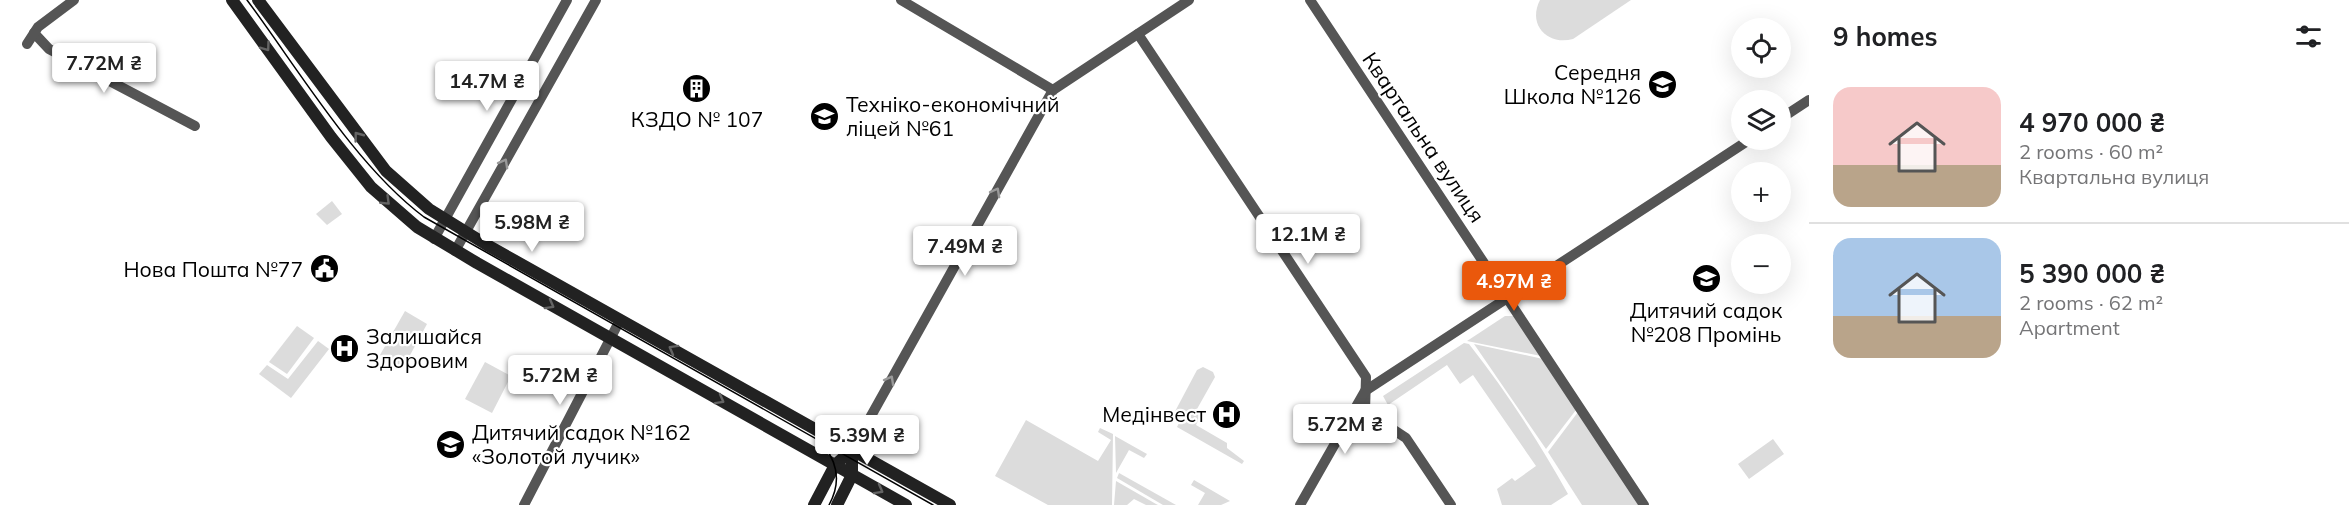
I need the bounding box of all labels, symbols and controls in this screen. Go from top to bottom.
map controls [1731,18,1791,294]
button: locate [1731,18,1791,78]
text: 9 homes [1833,20,1937,53]
icon: filters [2292,20,2325,53]
one-way arrow [259,41,270,52]
pin: 7.72M ₴ [49,43,159,94]
street label: Квартальна вулиця [1357,47,1491,227]
text: 7.72M ₴ [66,50,142,75]
place label: Середня Школа №126 [1504,59,1641,109]
pin: 14.7M ₴ [432,61,542,112]
text: 14.7M ₴ [449,68,525,93]
school or university icon: Середня Школа №126 [1646,68,1678,100]
building icon: КЗДО № 107 [681,72,713,104]
button: layers [1731,90,1791,150]
place label: Техніко-економічний ліцей №61 [846,91,1059,141]
school or university icon: Техніко-економічний ліцей №61 [809,100,841,132]
place label: КЗДО № 107 [631,106,763,132]
text: 4 970 000 ₴ [2019,106,2165,139]
icon: home [1881,111,1953,183]
one-way arrow [354,131,365,142]
text: 2 rooms · 60 m² [2019,139,2163,164]
one-way arrow [497,159,508,169]
button: + [1731,162,1791,222]
text: Квартальна вулиця [2019,164,2209,189]
one-way arrow [989,188,1001,198]
one-way arrow [379,194,389,205]
pin: 5.98M ₴ [477,202,587,253]
text: 5.98M ₴ [494,209,570,234]
pin: 12.1M ₴ [1253,214,1363,265]
text: 12.1M ₴ [1270,221,1346,246]
pin: 7.49M ₴ [910,226,1020,277]
text: 7.49M ₴ [927,233,1003,258]
button: − [1731,234,1791,294]
public building icon: Нова Пошта №77 [308,253,340,285]
place label: Нова Пошта №77 [123,256,303,282]
text: 5 390 000 ₴ [2019,257,2165,290]
pin: 4.97M ₴ [1459,261,1569,312]
icon: home [1881,262,1953,334]
school or university icon: Дитячий садок №208 Промінь [1690,263,1722,295]
text: 4.97M ₴ [1476,268,1552,293]
text: 2 rooms · 62 m² [2019,290,2163,315]
place label: Дитячий садок №208 Промінь [1630,297,1783,347]
one-way arrow [544,298,554,309]
text: Apartment [2019,315,2120,340]
place label: Залишайся Здоровим [366,323,482,373]
hospital icon: Залишайся Здоровим [329,332,361,364]
one-way arrow [668,345,679,356]
pin: 5.72M ₴ [505,355,615,406]
text: 5.72M ₴ [522,362,598,387]
one-way arrow [883,376,894,386]
one-way arrow [714,393,724,404]
hospital icon: Медінвест [1211,398,1243,430]
place label: Медінвест [1102,401,1206,427]
pin: 5.72M ₴ [1290,404,1400,455]
text: 5.72M ₴ [1307,411,1383,436]
pin: 5.39M ₴ [812,415,922,466]
place label: Дитячий садок №162 «Золотой лучик» [472,419,690,469]
text: 5.39M ₴ [829,422,905,447]
school or university icon: Дитячий садок №162 «Золотой лучик» [435,428,467,460]
one-way arrow [873,483,883,494]

